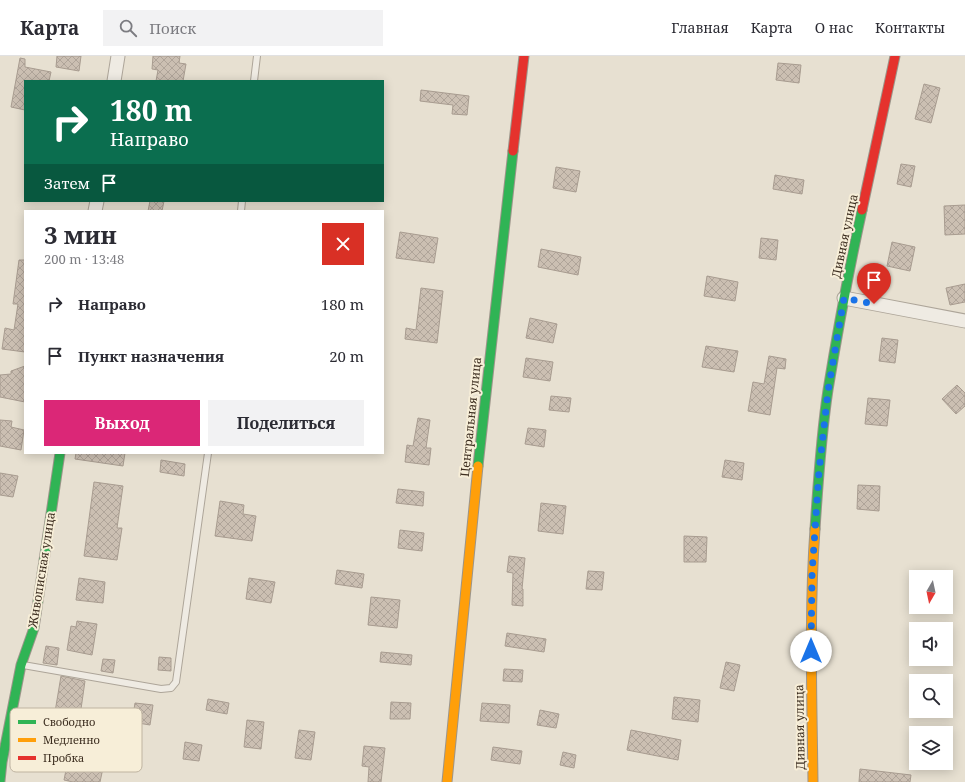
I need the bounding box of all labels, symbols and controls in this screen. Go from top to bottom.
search box [103,10,383,46]
text: Карта [20,15,79,41]
icon: search [117,17,139,39]
text: Поиск [149,18,196,38]
text: Главная [671,18,729,37]
text: Карта [751,18,793,37]
text: О нас [815,18,853,37]
text: Контакты [875,18,945,37]
text: 180 m [110,91,192,129]
icon: right [44,96,96,148]
text: Направо [110,127,189,151]
icon: arrive [98,172,120,194]
text: Затем [44,173,90,193]
street label: Дивная улица [827,192,862,280]
text: 3 мин [44,218,117,251]
button: close [322,223,364,265]
text: 200 m · 13:48 [44,250,124,268]
pin [857,263,891,304]
icon: arrive [863,269,885,291]
icon: right [44,293,66,315]
text: Направо [78,294,146,314]
text: 180 m [321,294,364,314]
icon: arrive [44,345,66,367]
text: Пункт назначения [78,346,224,366]
text: 20 m [329,346,364,366]
street label: Центральная улица [456,356,485,478]
button: Выход [44,400,200,446]
button: Поделиться [208,400,364,446]
street label: Живописная улица [24,511,59,630]
north arrow [909,570,953,614]
map controls [909,570,953,770]
button: sound [909,622,953,666]
position arrow [790,630,832,672]
button: search [909,674,953,718]
street label: Дивная улица [790,684,809,770]
legend [10,708,142,772]
text: Свободно [43,714,95,729]
button: layers [909,726,953,770]
text: Медленно [43,732,100,747]
text: Пробка [43,750,84,765]

